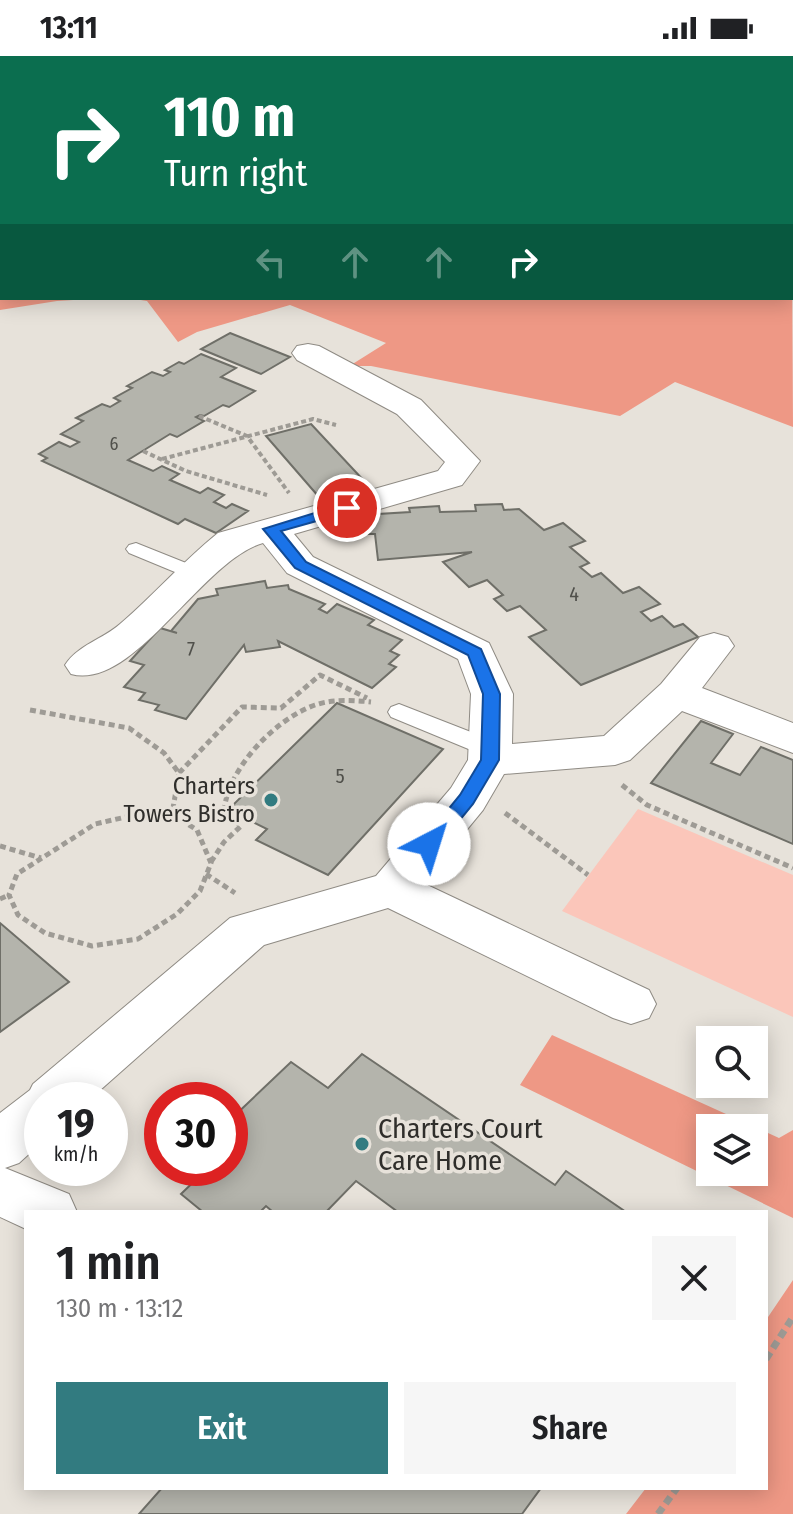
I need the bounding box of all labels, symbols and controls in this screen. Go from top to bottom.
text: 13:11 [40,10,98,46]
text: 110 m [164,84,295,151]
icon: right [32,88,136,192]
text: Turn right [164,152,307,196]
icon: left [249,240,293,284]
icon: ahead [333,240,377,284]
icon: ahead [417,240,461,284]
icon: right [501,240,545,284]
house number: 6 [110,433,119,455]
pin [313,474,381,542]
icon: arrive [325,486,369,530]
house number: 4 [569,582,579,606]
house number: 7 [187,637,195,661]
house number: 5 [335,764,345,788]
place label: Charters Towers Bistro [123,772,255,828]
marker: Charters Towers Bistro [262,791,280,809]
position arrow [387,802,471,886]
map controls [696,1026,768,1186]
button: search [696,1026,768,1098]
speed limit sign: 30 [144,1082,248,1186]
text: 19 [57,1100,95,1148]
place label: Charters Court Care Home [378,1112,543,1177]
button: layers [696,1114,768,1186]
marker: Charters Court Care Home [353,1135,371,1153]
text: km/h [54,1142,98,1166]
text: 1 min [56,1234,161,1292]
button: close [652,1236,736,1320]
text: 130 m · 13:12 [56,1293,183,1324]
button: Exit [56,1382,388,1474]
button: Share [404,1382,736,1474]

